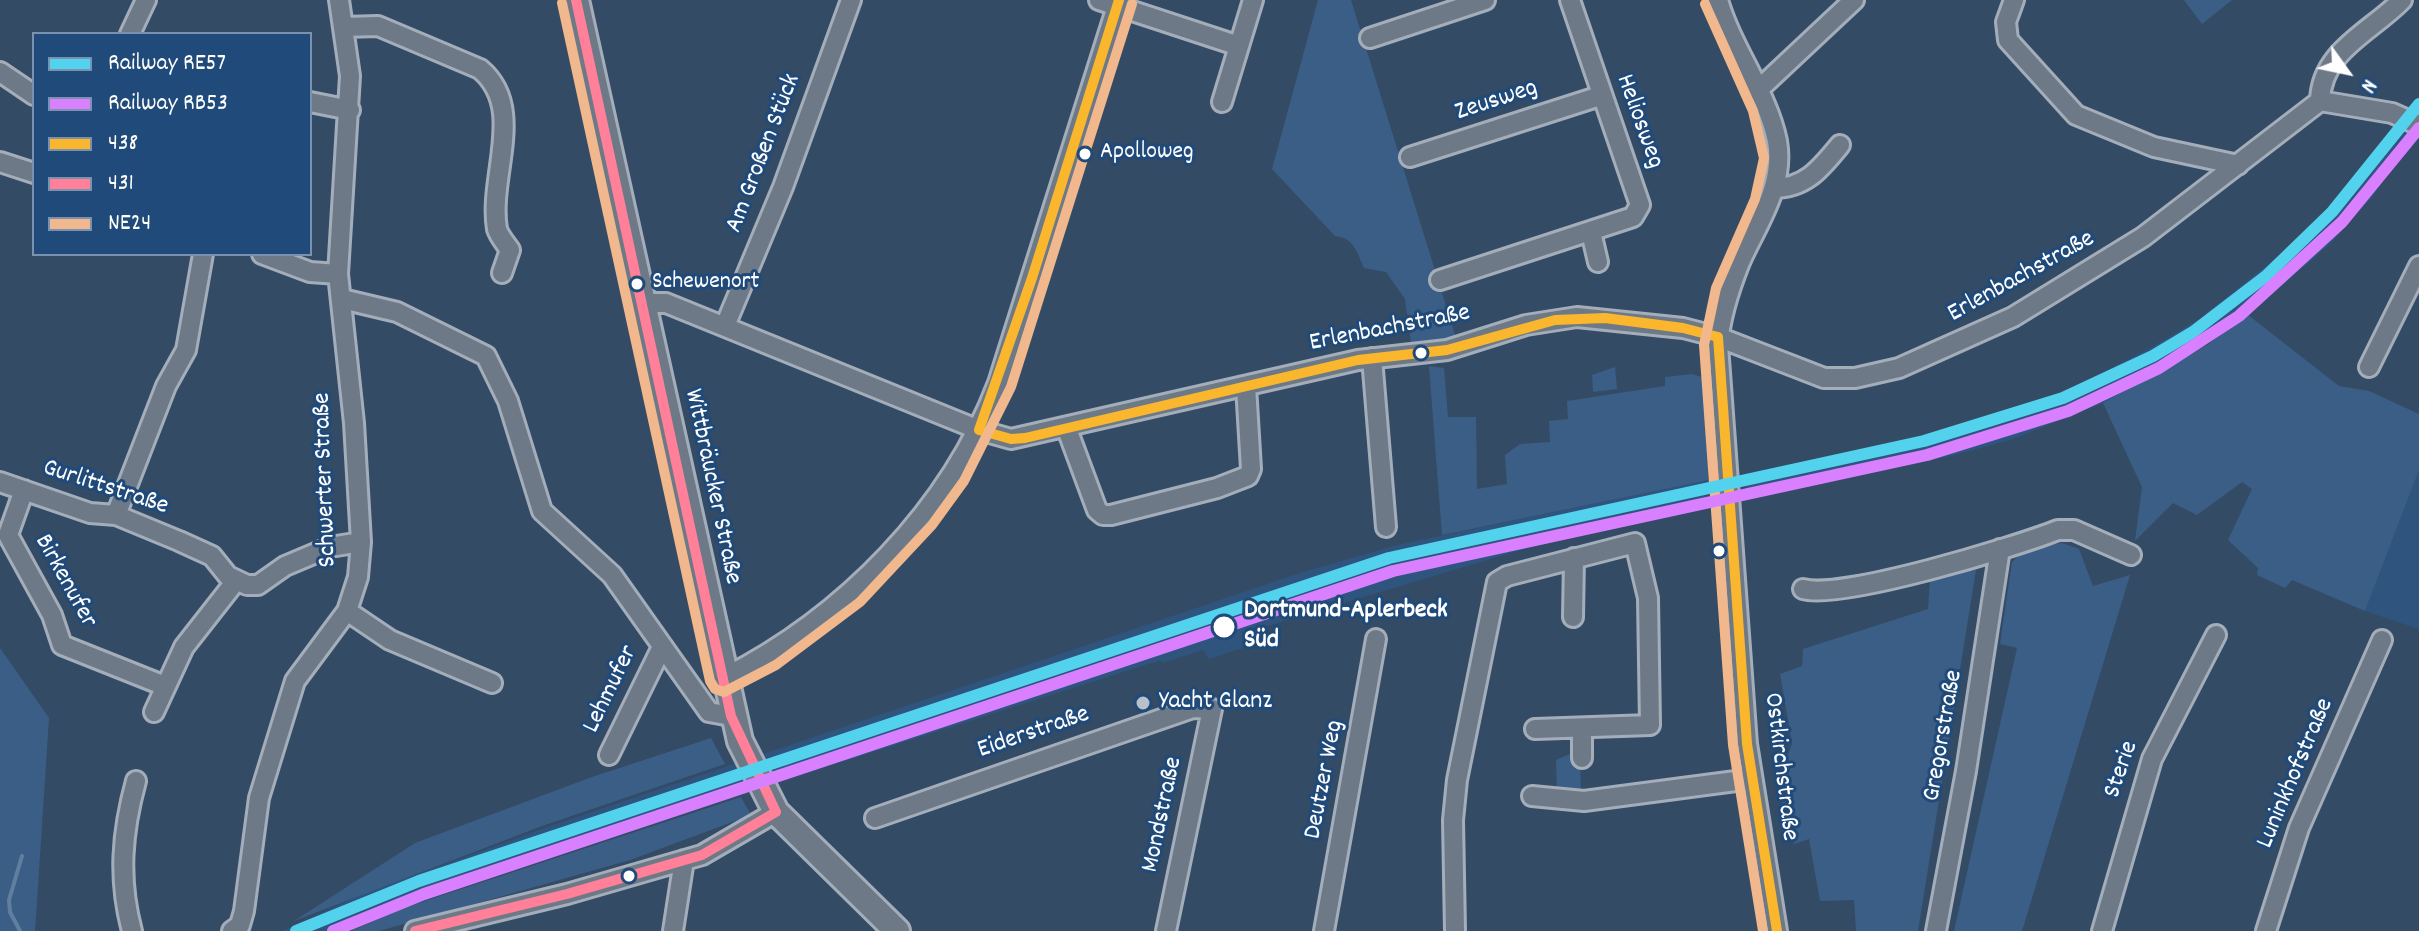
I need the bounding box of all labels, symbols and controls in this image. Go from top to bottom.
legend [32,32,312,256]
north arrow [2307,32,2387,112]
text: Railway RE57 [108,47,226,81]
street label: Am Großen Stück [720,70,810,238]
street label: Heliosweg [1607,71,1669,173]
text: N [2352,72,2384,98]
street label: Zeusweg [1452,74,1542,130]
text: Railway RB53 [108,87,228,121]
text: 438 [108,127,138,161]
place label: Apolloweg [1100,140,1193,168]
marker: Apolloweg [1077,146,1093,162]
text: 431 [108,167,134,201]
text: NE24 [108,207,151,241]
street label: Erlenbachstraße [1943,225,2101,331]
place label: Schewenort [652,270,759,298]
marker: Schewenort [629,276,645,292]
street label: Erlenbachstraße [1307,299,1473,361]
unlabelled marker [1413,345,1429,361]
street label: Wittbräucker Straße [675,387,747,587]
street label: Schwerter Straße [308,392,346,568]
street label: Gurlittstraße [38,454,172,524]
street label: Birkenufer [26,530,102,634]
unlabelled marker [1711,543,1727,559]
place label: Dortmund-Aplerbeck Süd [1244,596,1448,658]
marker: Dortmund-Aplerbeck Süd [1211,614,1237,640]
street label: Lehmufer [578,641,646,739]
street label: Gregorstraße [1918,668,1972,804]
place label: Yacht Glanz [1159,687,1272,719]
street label: Ostkirchstraße [1754,691,1804,843]
marker: Yacht Glanz [1134,694,1152,712]
street label: Luninkhofstraße [2251,694,2343,854]
street label: Eiderstraße [974,700,1094,768]
street label: Deutzer Weg [1299,718,1353,842]
street label: Sterie [2099,737,2147,803]
street label: Mondstraße [1137,754,1191,876]
unlabelled marker [621,868,637,884]

